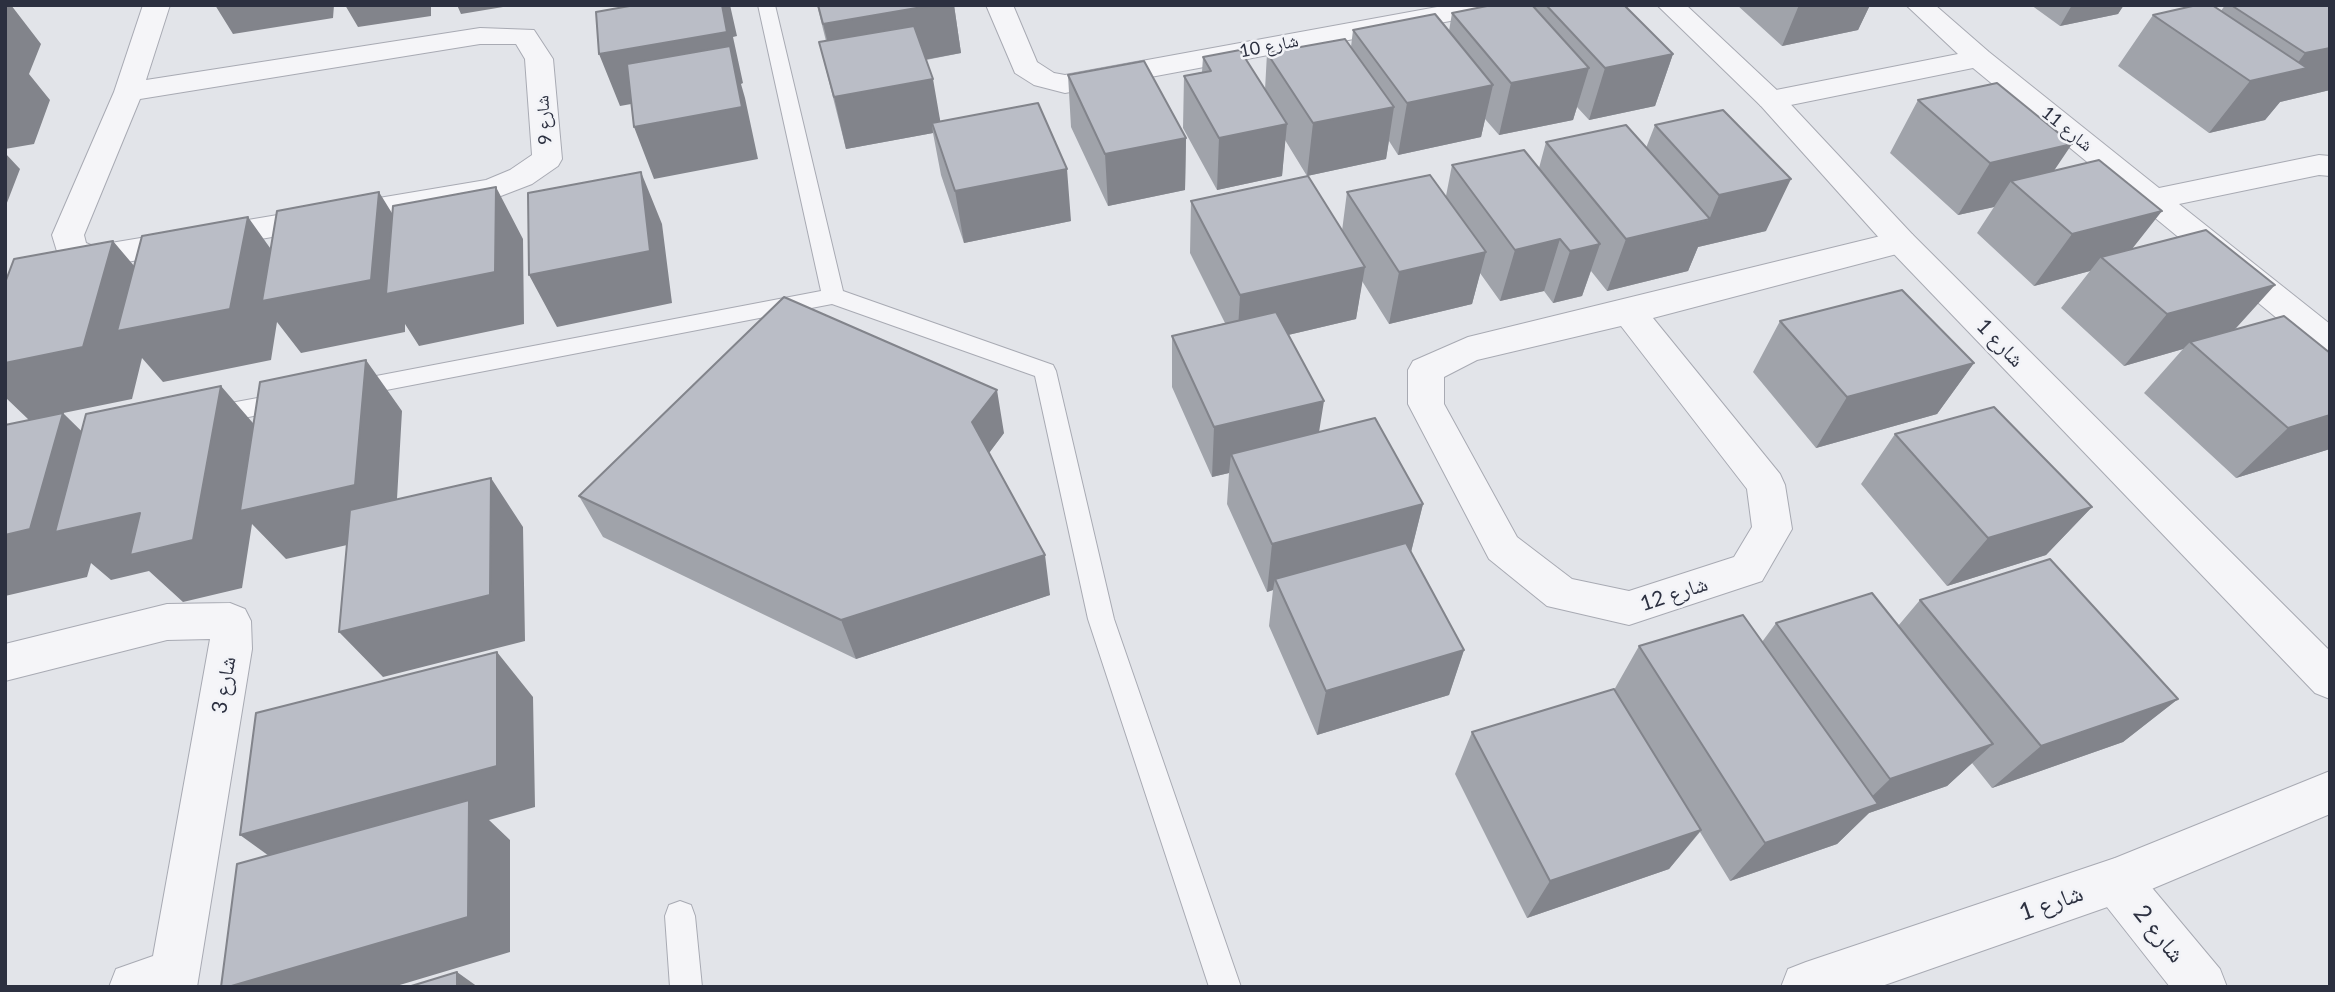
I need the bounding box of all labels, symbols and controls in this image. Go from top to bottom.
street label: شارع 10 [1238,30,1300,62]
street label: شارع 9 [532,95,556,145]
street label: شارع 11 [2037,102,2097,156]
street label: شارع 1 [1971,314,2029,372]
street label: شارع 12 [1637,571,1711,617]
street label: شارع 3 [207,655,241,715]
street label: شارع 1 [2015,879,2087,927]
street label: شارع 2 [2127,899,2191,969]

